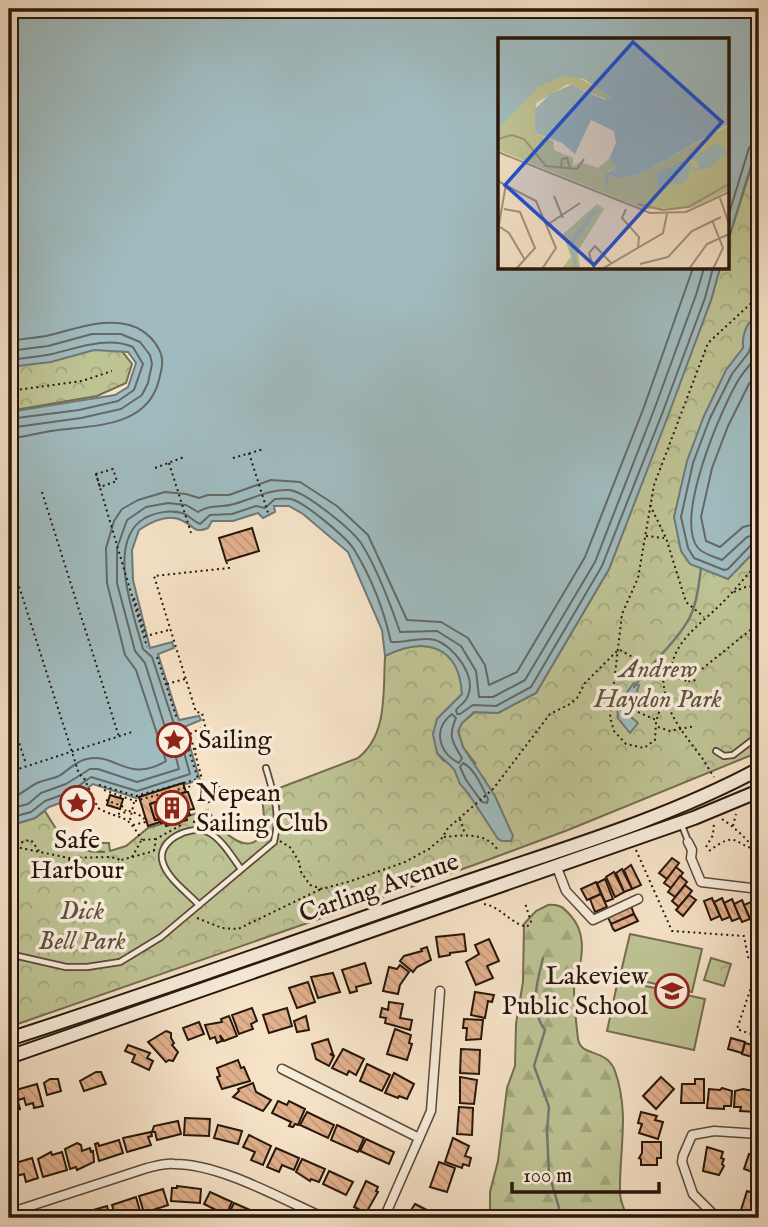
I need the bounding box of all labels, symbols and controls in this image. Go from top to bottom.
inset map [498,38,730,270]
park label: Andrew Haydon Park [593,653,722,716]
place icon: Sailing [155,721,193,759]
place label: Sailing [198,724,272,757]
place label: Nepean Sailing Club [196,777,328,840]
place icon: Safe Harbour [58,784,96,822]
building icon: Nepean Sailing Club [153,789,191,827]
place label: Safe Harbour [30,824,124,887]
street label: Carling Avenue [295,845,463,931]
park label: Dick Bell Park [38,895,126,958]
place label: Lakeview Public School [502,960,649,1023]
school or university icon: Lakeview Public School [653,972,691,1010]
scale bar [512,1150,660,1194]
text: 100 m [523,1163,572,1190]

